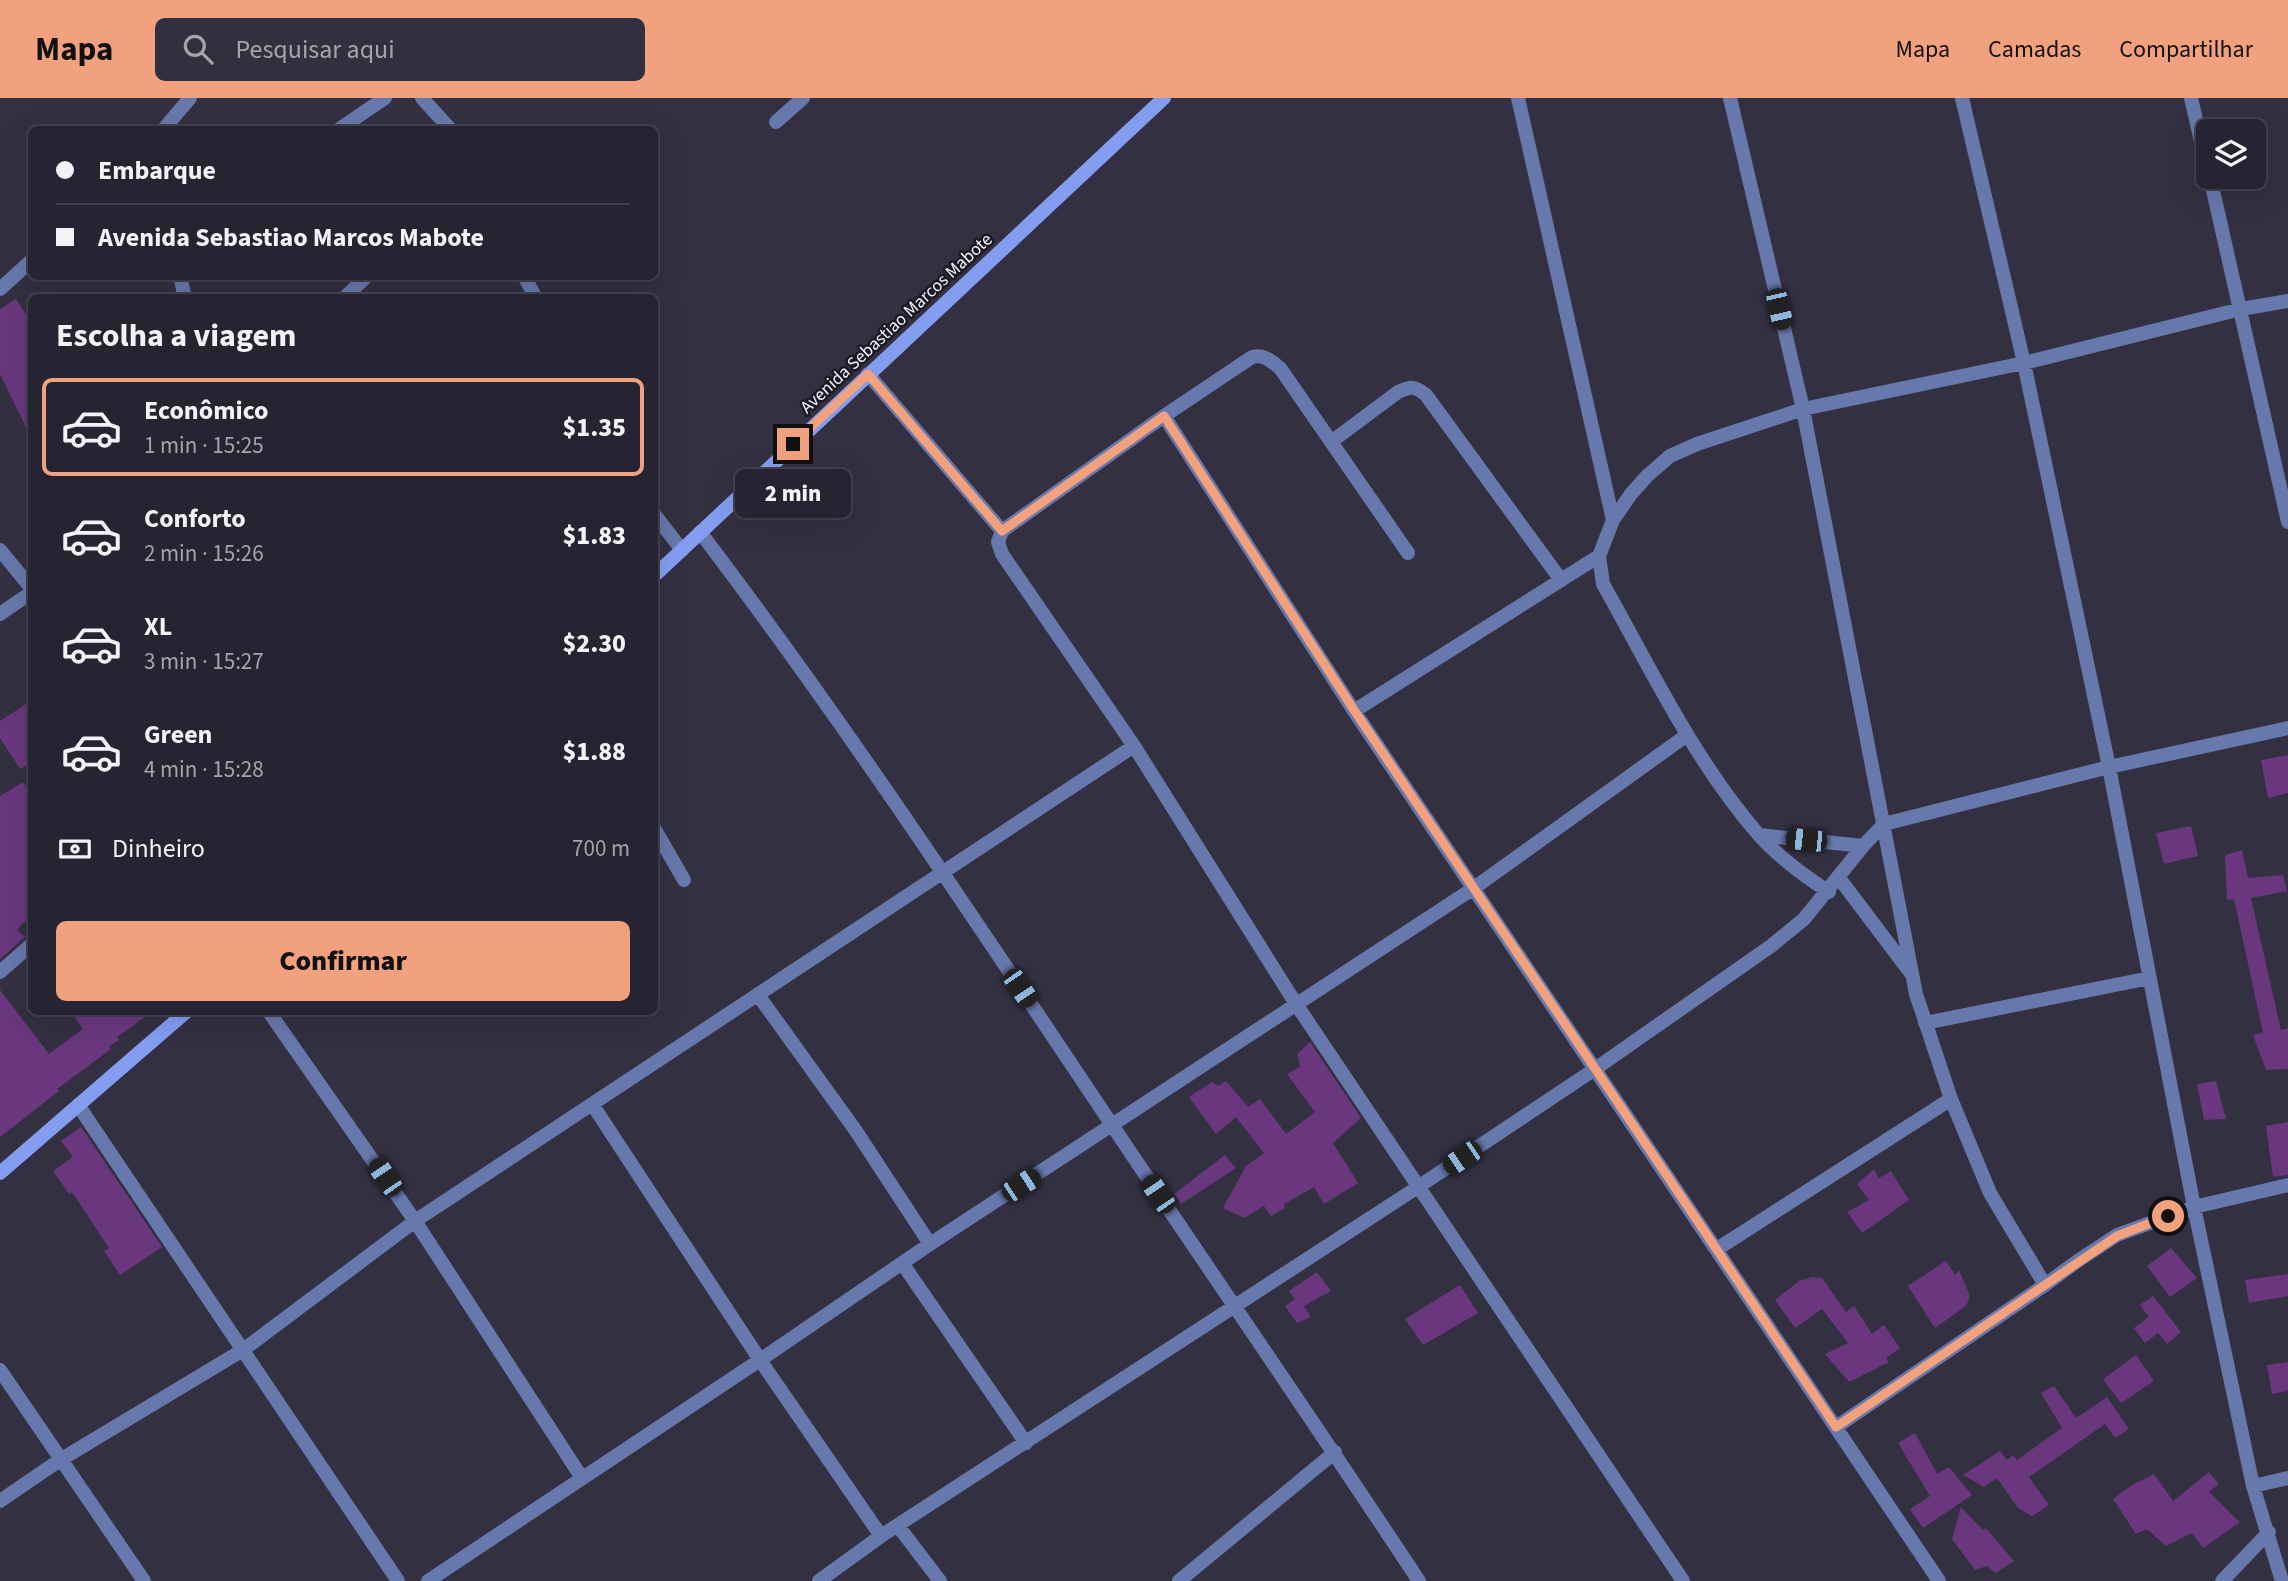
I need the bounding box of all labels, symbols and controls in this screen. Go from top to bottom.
search box [155,18,645,81]
text: Mapa [35,26,113,73]
icon: search [179,30,217,68]
text: Pesquisar aqui [235,31,395,68]
text: Mapa [1895,32,1950,67]
text: Camadas [1988,32,2081,67]
text: Compartilhar [2119,32,2253,67]
map controls [2196,119,2266,189]
button: layers [2196,119,2266,189]
text: Embarque [98,152,216,189]
text: Avenida Sebastiao Marcos Mabote [98,219,484,256]
street label: Avenida Sebastiao Marcos Mabote [795,227,998,419]
car [1765,286,1794,332]
text: Escolha a viagem [56,313,296,359]
text: Econômico [144,392,269,429]
icon: car [60,396,123,459]
text: $1.35 [562,409,626,446]
route end [777,428,809,460]
text: 1 min · 15:25 [144,429,264,462]
callout: 2 min [735,468,851,518]
text: 2 min [765,477,821,510]
text: Conforto [144,500,246,537]
icon: car [60,504,123,567]
text: $1.83 [562,517,626,554]
text: 2 min · 15:26 [144,537,264,570]
text: XL [144,608,172,645]
icon: car [60,612,123,675]
text: $2.30 [562,625,626,662]
text: 3 min · 15:27 [144,645,264,678]
text: Green [144,716,212,753]
icon: car [60,720,123,783]
text: $1.88 [562,733,626,770]
text: 4 min · 15:28 [144,753,264,786]
car [1785,827,1828,853]
icon: cash [56,830,94,868]
text: Dinheiro [112,830,205,867]
text: 700 m [572,832,630,865]
button: Confirmar [56,921,630,1001]
car [1000,965,1041,1011]
car [1439,1138,1486,1178]
car [365,1154,406,1200]
car [998,1165,1045,1205]
car [1138,1171,1179,1217]
route start [2152,1200,2184,1232]

